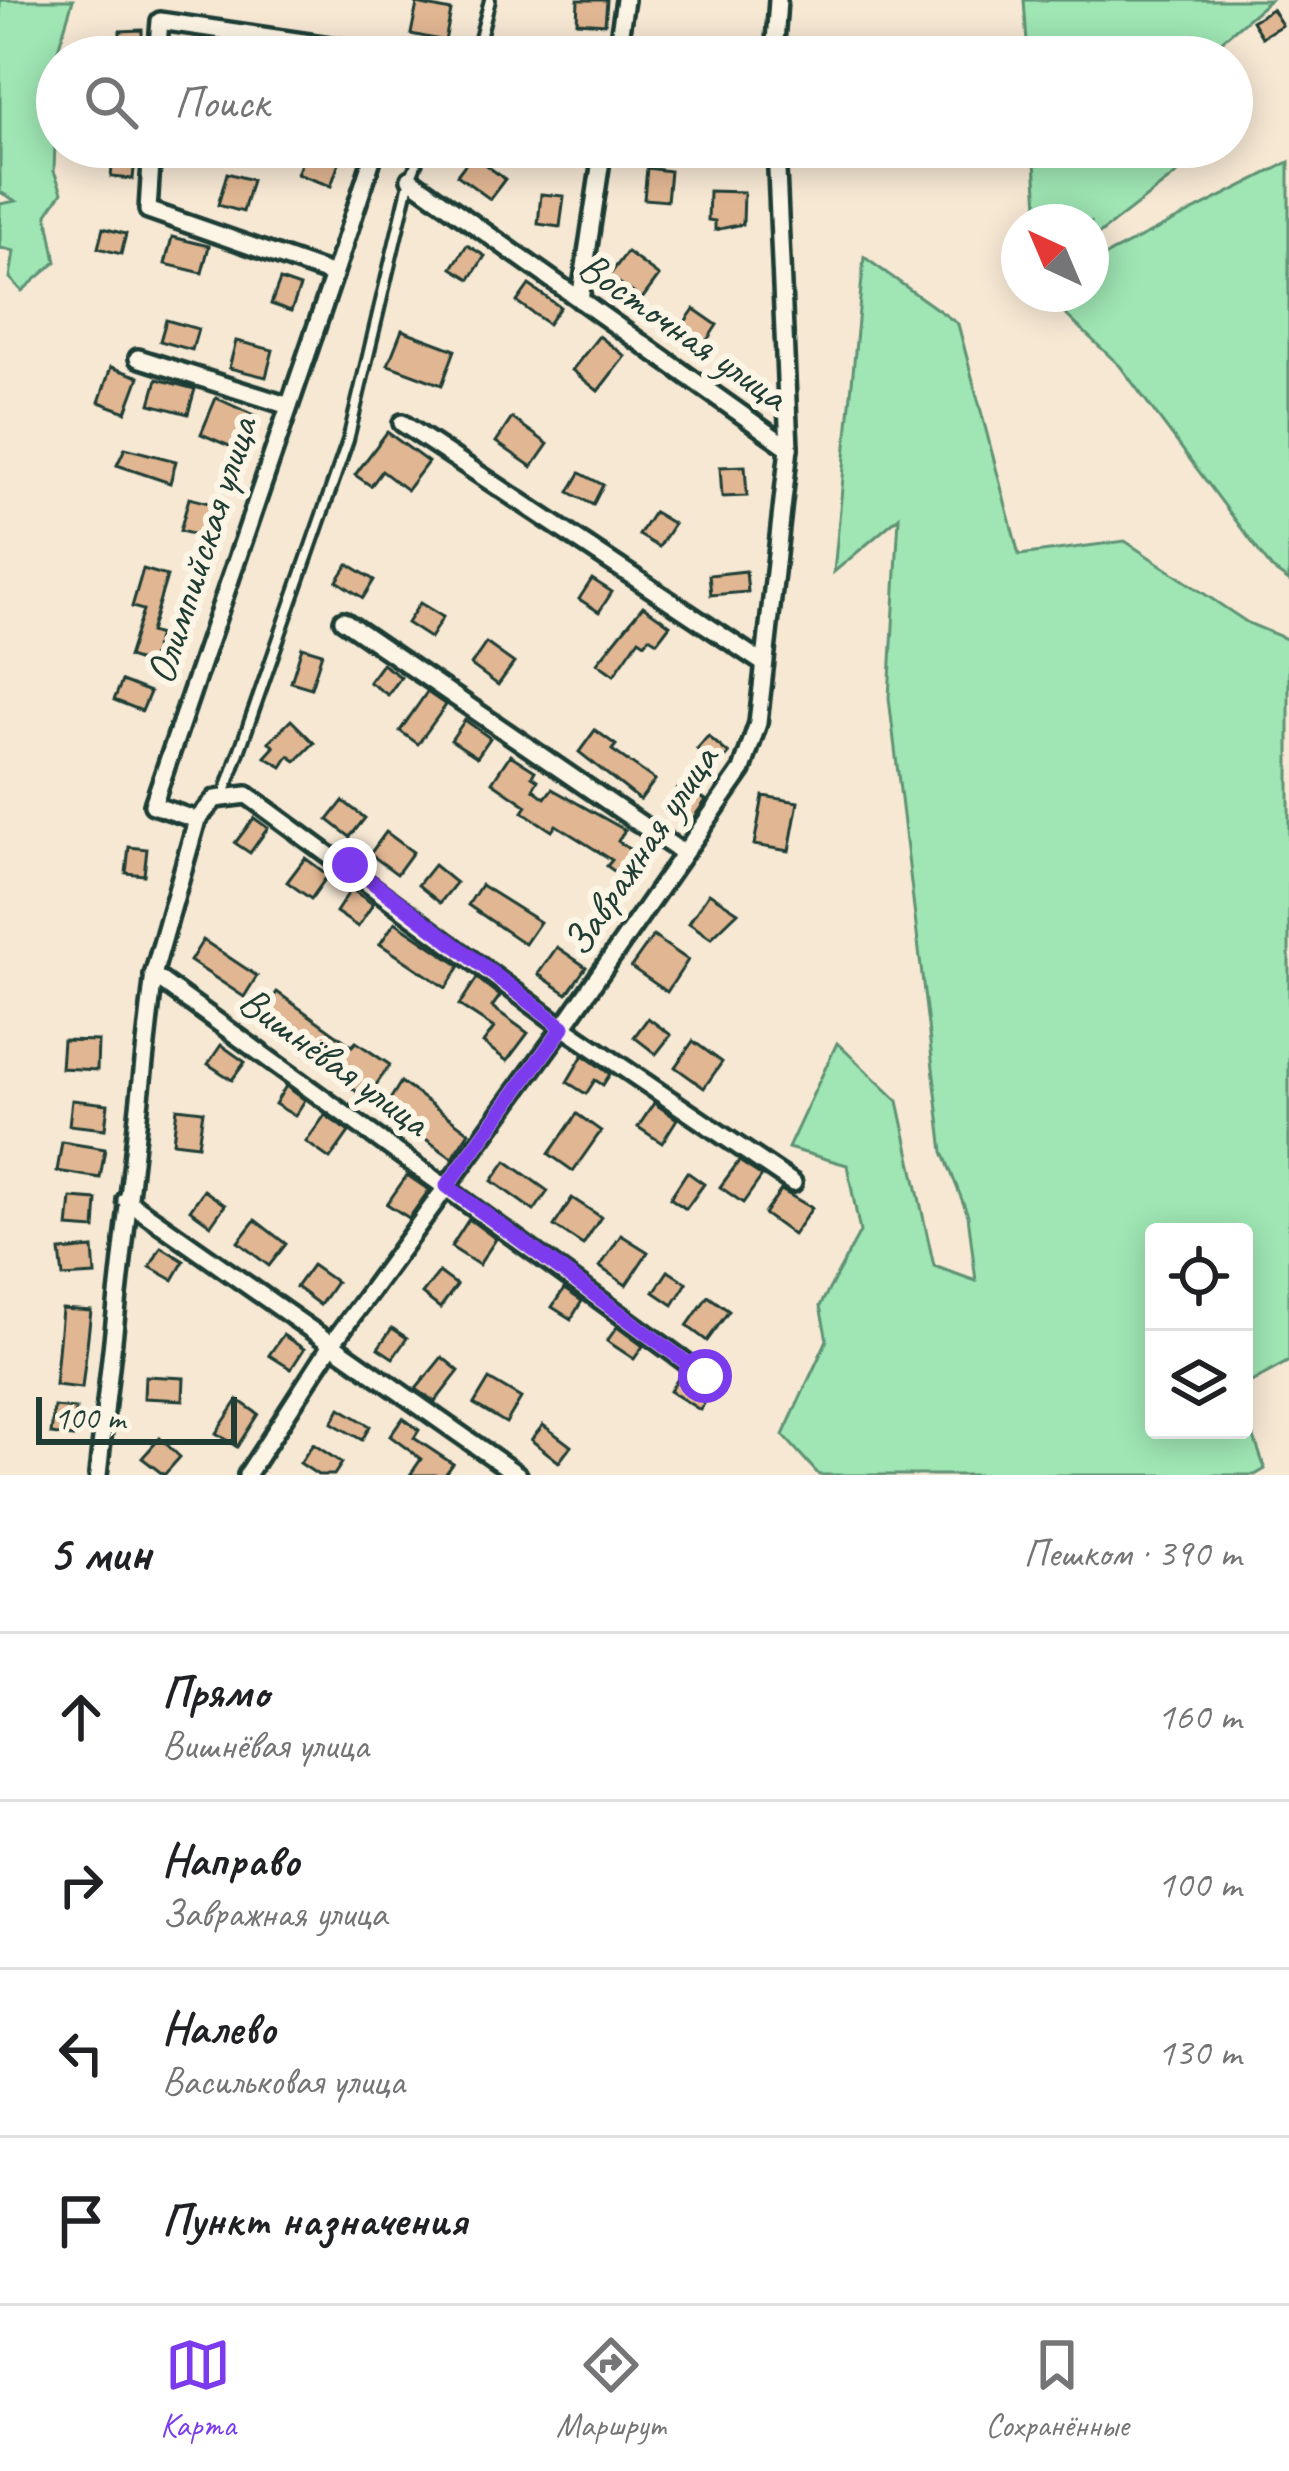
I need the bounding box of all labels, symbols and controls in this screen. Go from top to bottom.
search box [36,36,1253,168]
icon: search [78,69,144,135]
text: Поиск [174,74,269,131]
north arrow [1001,204,1109,312]
street label: Восточная улица [568,240,800,424]
street label: Олимпийская улица [133,408,270,690]
street label: Завражная улица [550,733,731,966]
route end [323,838,377,892]
street label: Вишнёвая улица [229,974,442,1150]
map controls [1145,1223,1253,1439]
button: locate [1145,1223,1253,1331]
button: layers [1145,1331,1253,1439]
route start [678,1349,732,1403]
scale bar [36,1391,237,1444]
text: 100 m [54,1397,125,1439]
text: 5 мин [48,1521,151,1585]
text: Пешком · 390 m [1023,1529,1241,1578]
text: Прямо [162,1664,269,1721]
icon: ahead [48,1684,114,1750]
text: 160 m [1157,1692,1241,1741]
text: Вишнёвая улица [162,1721,369,1770]
text: Направо [162,1832,300,1889]
icon: right [48,1852,114,1918]
text: 100 m [1157,1860,1241,1909]
text: Завражная улица [162,1889,387,1938]
text: Налево [162,2000,276,2057]
icon: left [48,2020,114,2086]
text: 130 m [1157,2028,1241,2077]
text: Васильковая улица [162,2057,405,2106]
icon: arrive [48,2188,114,2254]
text: Пункт назначения [162,2192,467,2249]
tab: Карта [160,2332,236,2446]
tab: Маршрут [556,2332,665,2446]
tab: Сохранённые [985,2332,1129,2446]

